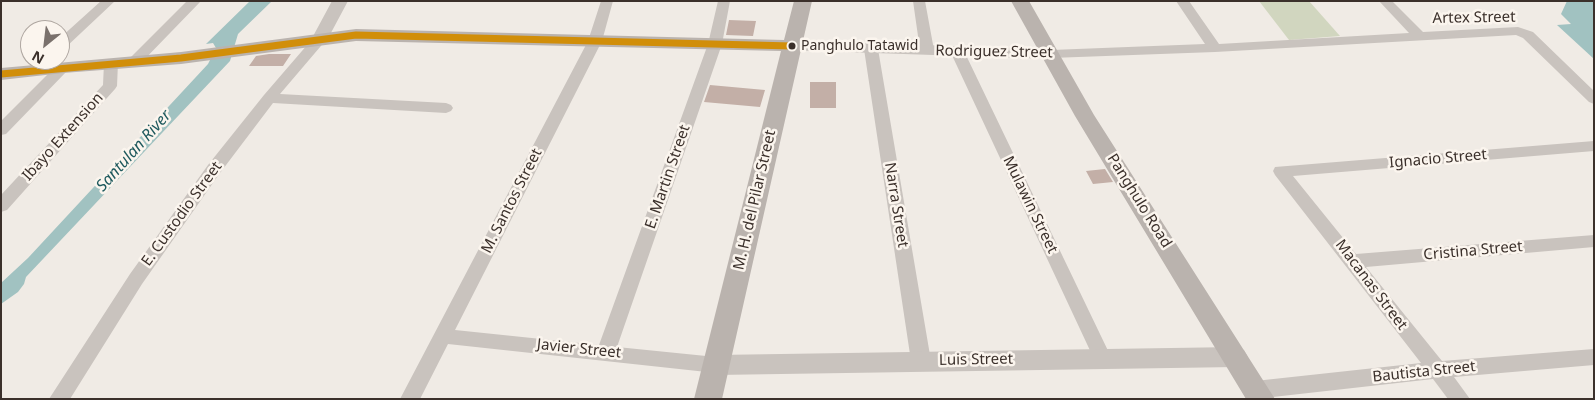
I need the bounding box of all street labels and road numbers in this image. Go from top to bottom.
street label: Artex Street [1432,8,1516,28]
street label: Rodriguez Street [935,42,1053,62]
street label: Ibayo Extension [19,89,107,185]
street label: E. Martin Street [642,123,694,231]
street label: M. H. del Pilar Street [730,128,780,272]
street label: M. Santos Street [478,146,546,256]
street label: Ignacio Street [1388,146,1488,172]
street label: Panghulo Road [1103,151,1175,251]
street label: Mulawin Street [999,153,1061,257]
street label: E. Custodio Street [138,158,226,270]
street label: Narra Street [880,161,912,249]
street label: Macanas Street [1331,236,1411,334]
street label: Cristina Street [1423,238,1523,264]
street label: Javier Street [536,336,622,362]
street label: Luis Street [939,350,1013,370]
street label: Bautista Street [1372,358,1476,386]

